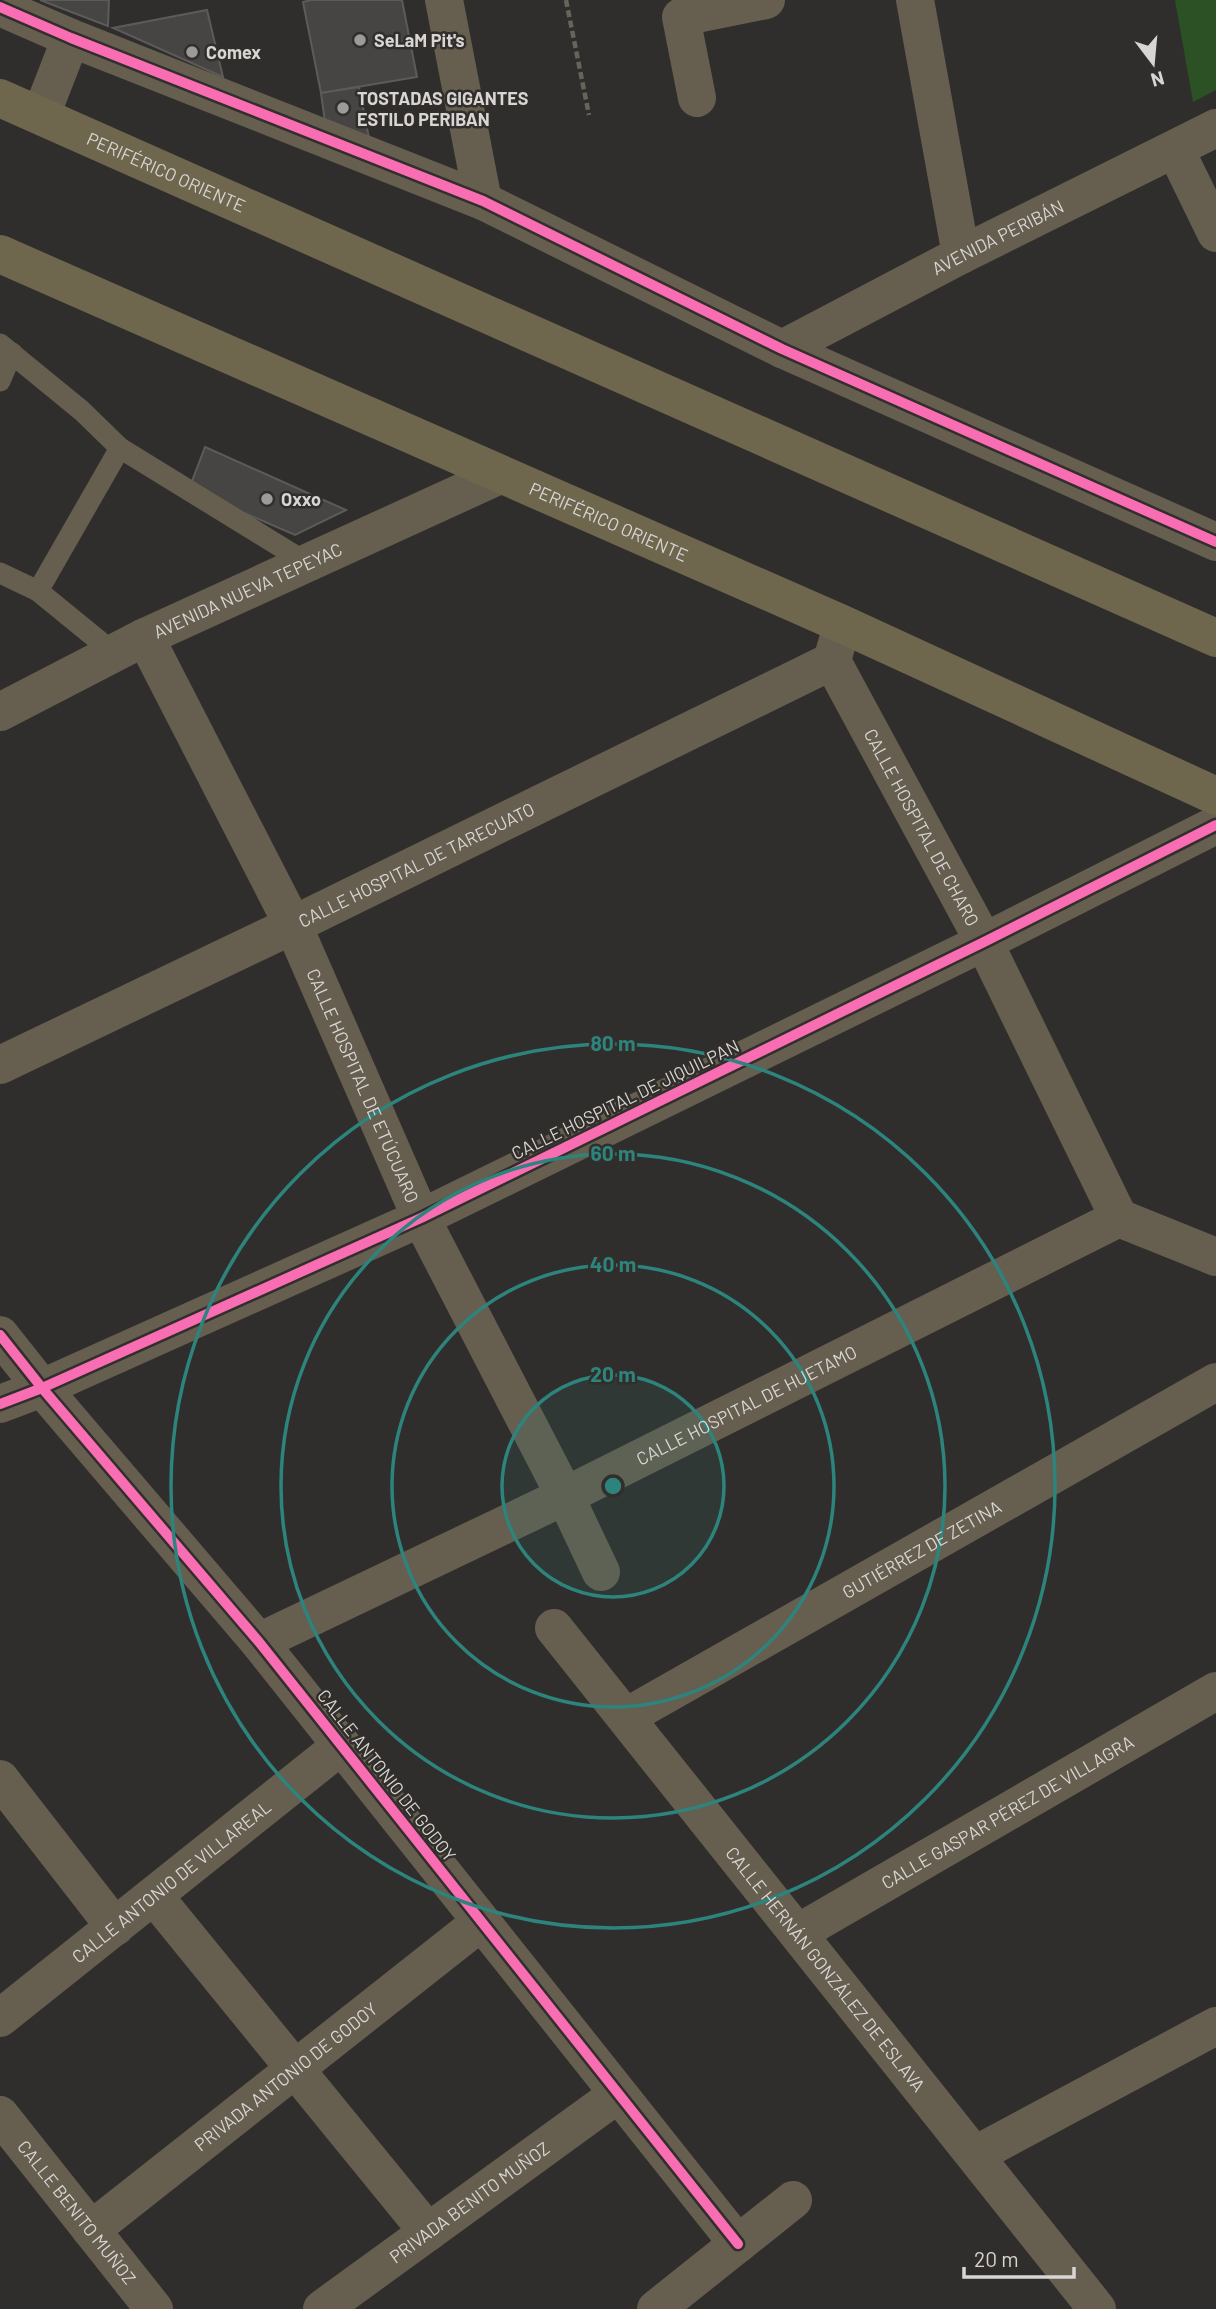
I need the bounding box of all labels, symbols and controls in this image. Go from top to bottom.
north arrow [1118,28,1188,98]
place label: SeLaM Pit's [374,29,465,51]
marker: SeLaM Pit's [352,32,368,48]
place label: Comex [206,41,261,63]
marker: Comex [184,44,200,60]
text: N [1149,67,1167,93]
place label: TOSTADAS GIGANTES ESTILO PERIBAN [357,87,529,130]
marker: TOSTADAS GIGANTES ESTILO PERIBAN [335,100,351,116]
street label: PERIFÉRICO ORIENTE [84,127,249,217]
street label: AVENIDA PERIBÁN [928,195,1067,279]
street label: PERIFÉRICO ORIENTE [526,477,691,566]
place label: Oxxo [281,488,321,510]
marker: Oxxo [259,491,275,507]
street label: AVENIDA NUEVA TEPEYAC [150,538,345,643]
street label: CALLE HOSPITAL DE CHARO [860,725,984,930]
street label: CALLE HOSPITAL DE TARECUATO [295,798,538,932]
street label: CALLE HOSPITAL DE ETÚCUARO [302,965,424,1206]
text: 80 m [590,1030,636,1055]
street label: CALLE HOSPITAL DE JIQUILPAN [508,1034,742,1164]
text: 60 m [591,1140,635,1165]
text: 40 m [590,1251,636,1276]
street label: CALLE HOSPITAL DE HUETAMO [632,1340,860,1469]
text: 20 m [590,1361,636,1386]
centre of rings [601,1474,625,1498]
street label: GUTIÉRREZ DE ZETINA [838,1495,1005,1603]
street label: CALLE ANTONIO DE GODOY [313,1685,461,1865]
street label: CALLE GASPAR PÉREZ DE VILLAGRA [877,1730,1138,1893]
street label: CALLE ANTONIO DE VILLAREAL [67,1795,275,1967]
street label: CALLE HERNÁN GONZÁLEZ DE ESLAVA [721,1842,930,2096]
street label: PRIVADA ANTONIO DE GODOY [190,1997,382,2155]
street label: CALLE BENITO MUÑOZ [13,2136,141,2289]
street label: PRIVADA BENITO MUÑOZ [385,2137,554,2268]
scale bar [964,2236,1074,2280]
text: 20 m [974,2246,1019,2271]

